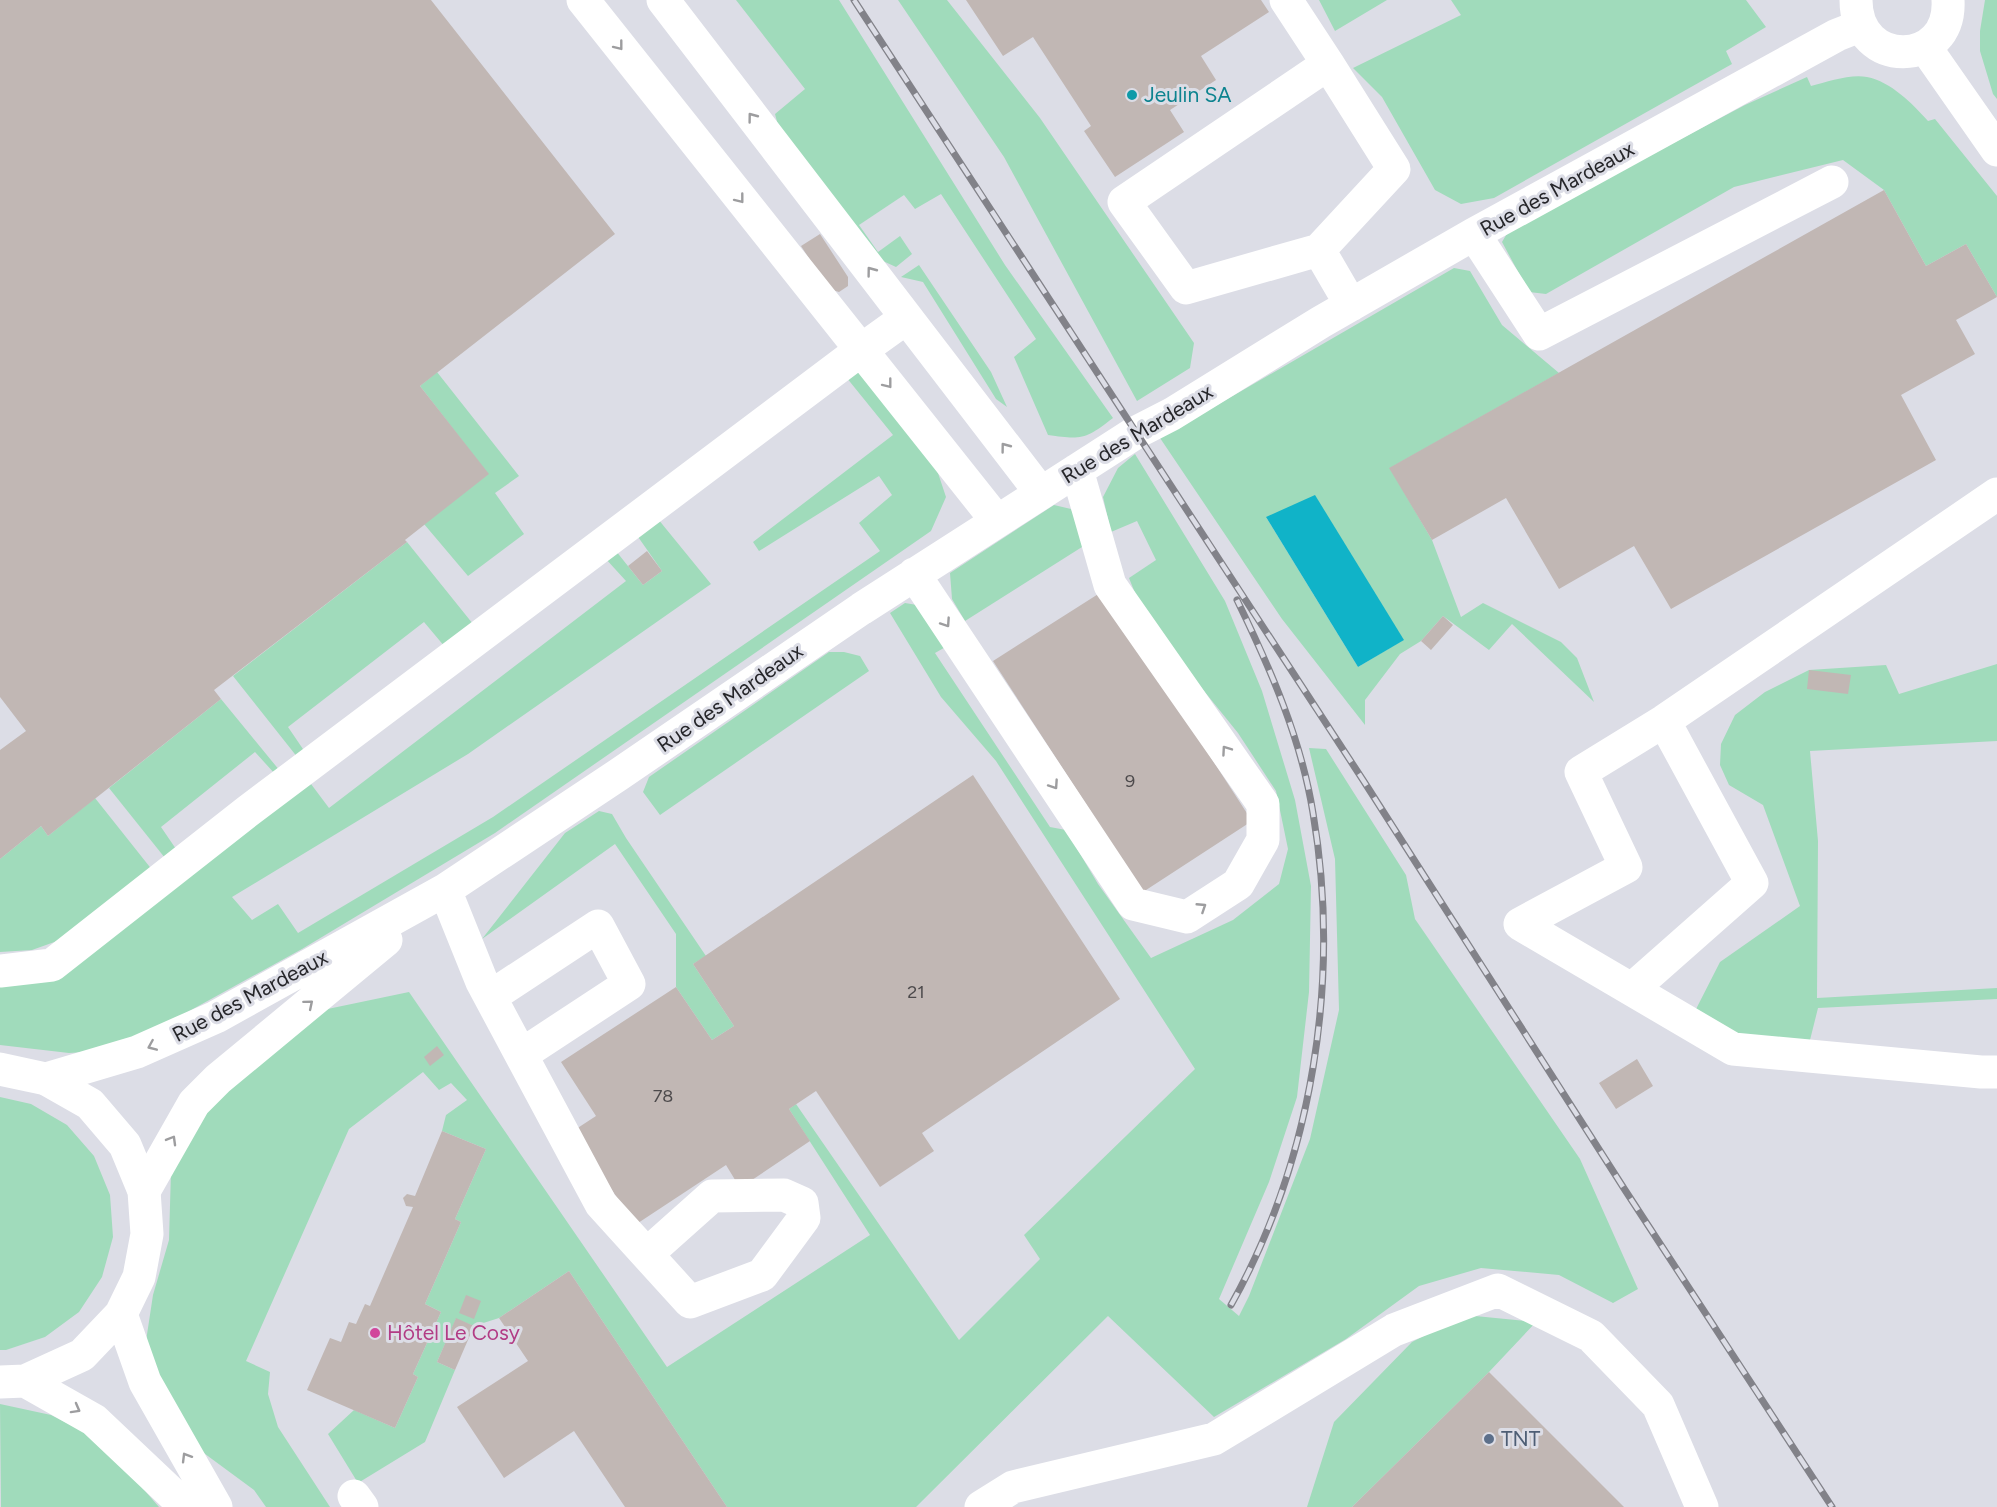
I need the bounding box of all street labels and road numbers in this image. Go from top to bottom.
street label: Rue des Mardeaux [1475,136,1638,241]
street label: Rue des Mardeaux [1057,379,1217,489]
street label: Rue des Mardeaux [652,638,807,757]
street label: Rue des Mardeaux [168,944,332,1047]

